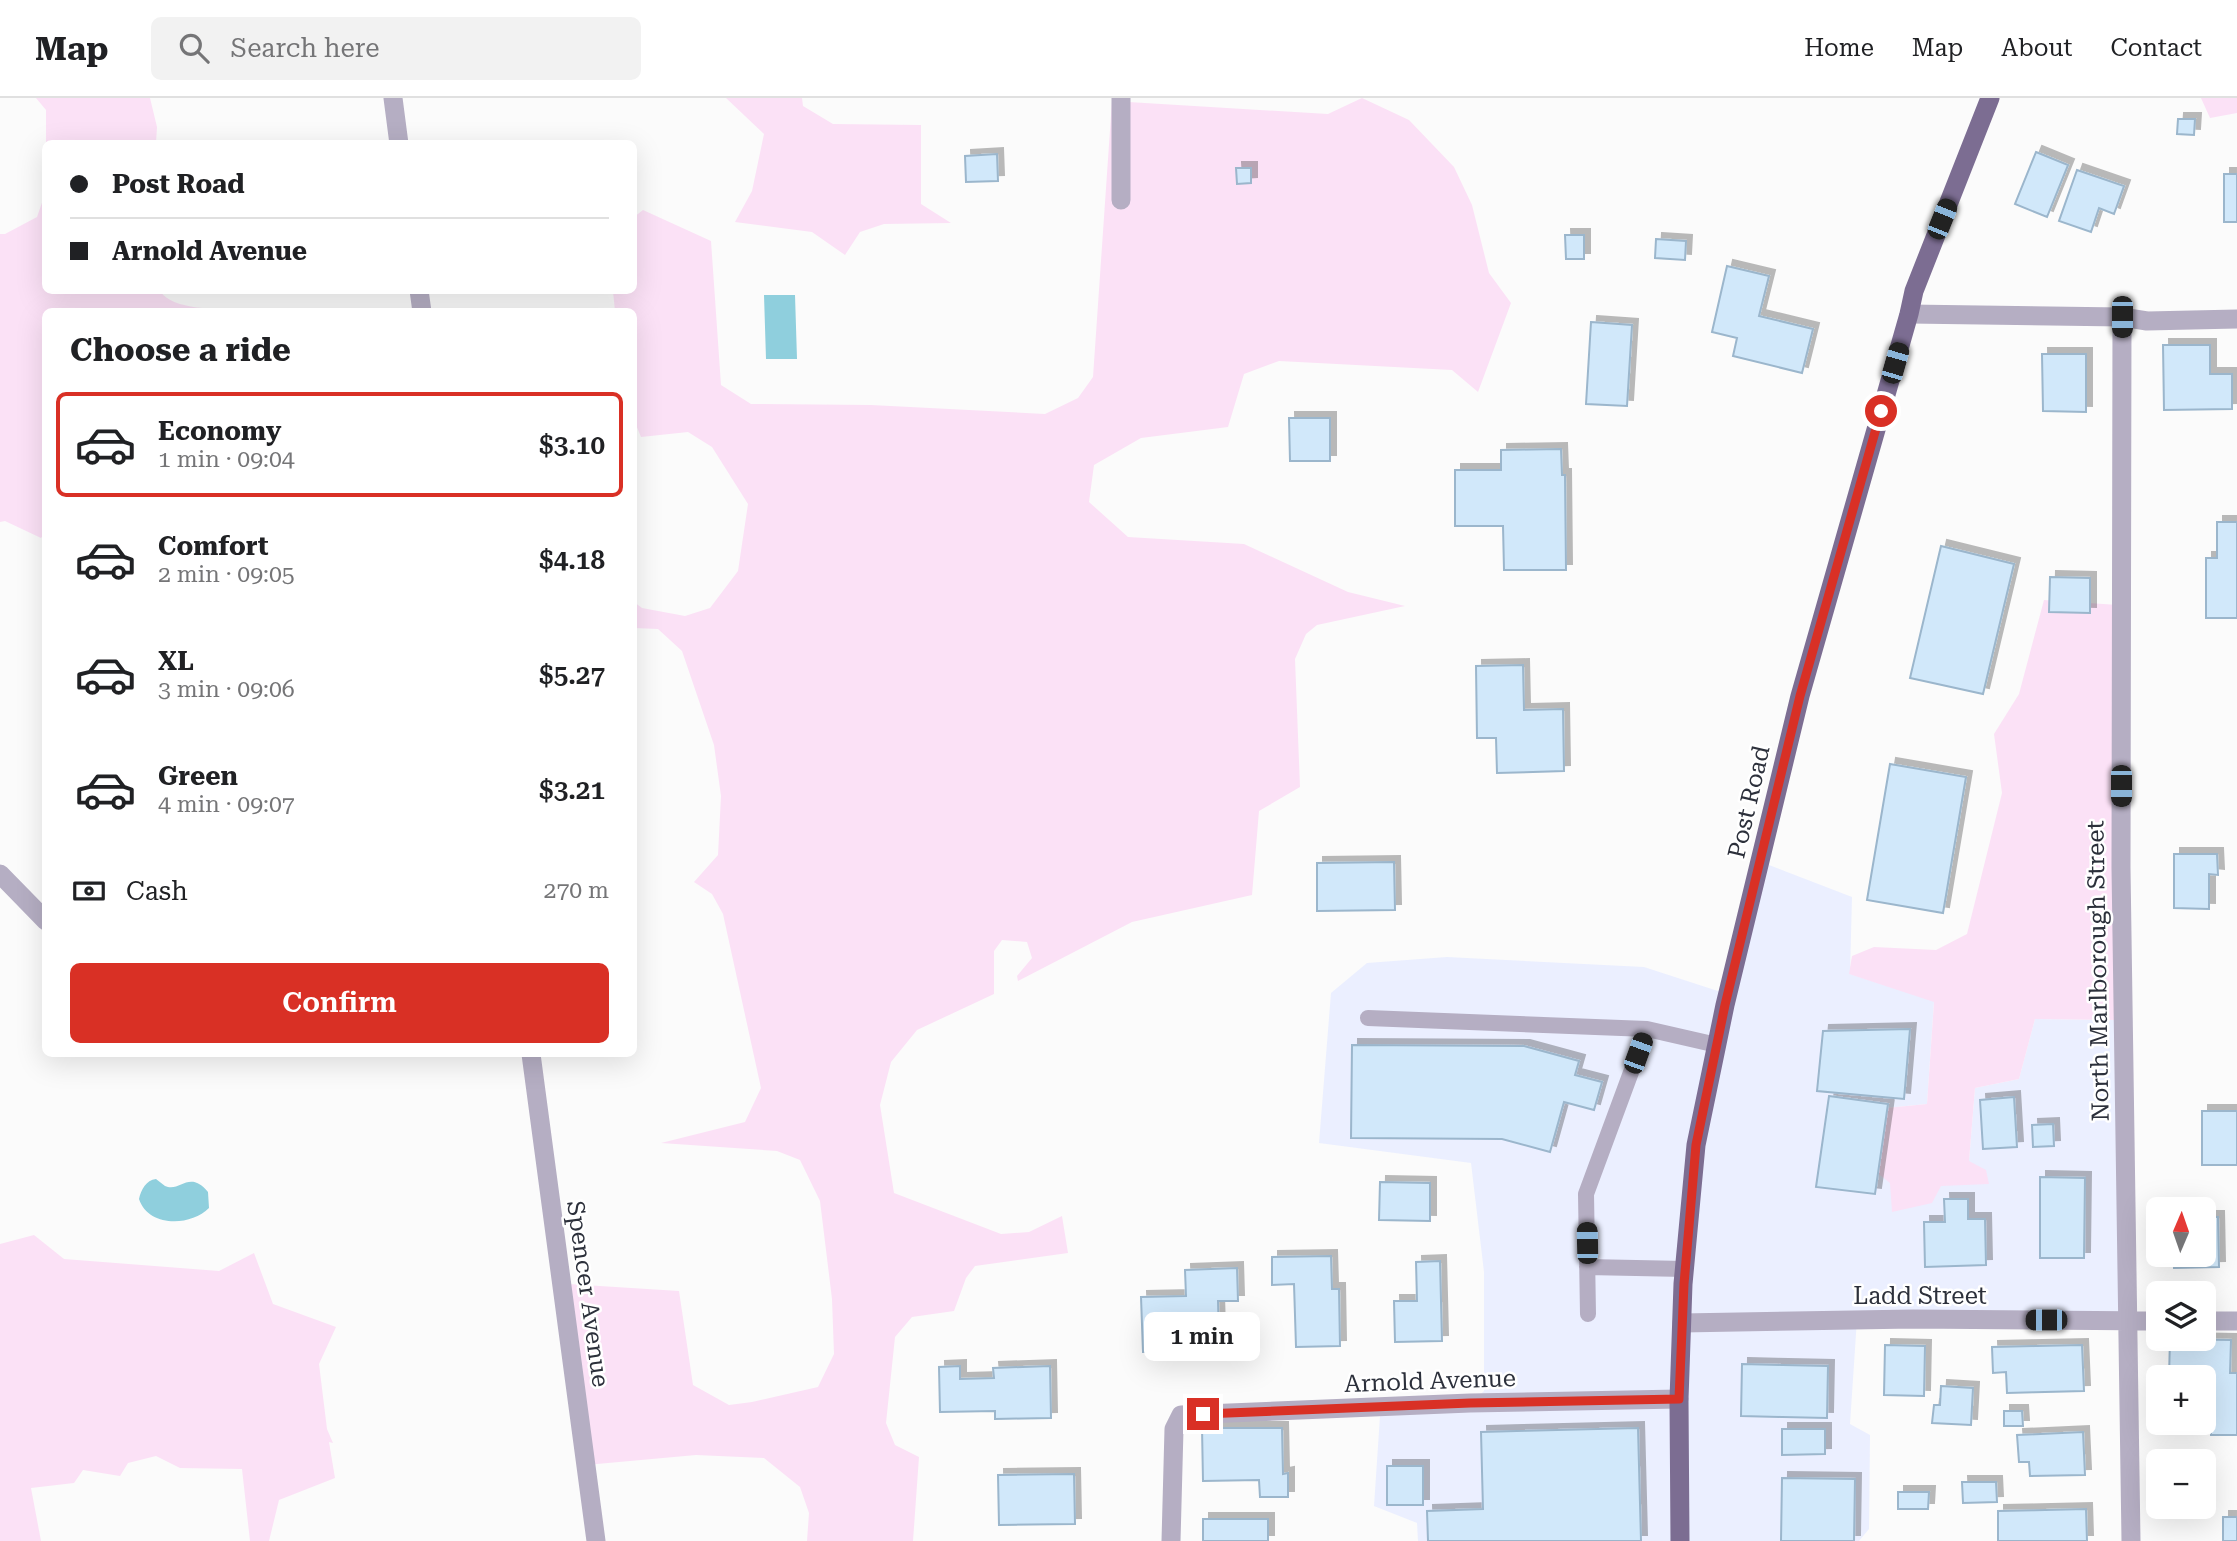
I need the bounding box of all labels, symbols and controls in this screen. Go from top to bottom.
search box [151,17,641,80]
text: Map [35,29,109,68]
icon: search [175,29,213,67]
text: Search here [231,33,380,63]
text: Home [1804,34,1874,62]
text: Map [1912,34,1963,62]
text: About [2001,34,2072,62]
text: Contact [2110,34,2202,62]
text: Post Road [112,169,245,199]
car [1925,196,1960,242]
text: Arnold Avenue [112,236,307,266]
car [2112,296,2133,338]
text: Choose a ride [70,331,291,369]
car [1880,340,1911,386]
route start [1865,395,1897,427]
icon: car [74,413,137,476]
text: Economy [158,416,281,446]
text: $3.10 [539,430,605,460]
text: 1 min · 09:04 [158,446,295,473]
icon: car [74,528,137,591]
text: Comfort [158,531,268,561]
text: $4.18 [539,545,605,575]
text: 2 min · 09:05 [158,561,295,588]
icon: car [74,643,137,706]
text: XL [158,646,194,676]
text: $5.27 [539,660,605,690]
text: 3 min · 09:06 [158,676,295,703]
street label: Post Road [1722,743,1776,861]
icon: car [74,758,137,821]
text: Green [158,761,238,791]
car [2111,765,2132,807]
text: $3.21 [539,775,605,805]
text: 4 min · 09:07 [158,791,295,818]
street label: North Marlborough Street [2081,820,2115,1122]
icon: cash [70,872,108,910]
text: Cash [126,876,188,906]
text: 270 m [544,877,609,904]
button: Confirm [70,963,609,1043]
car [1621,1030,1656,1076]
north arrow [2146,1197,2216,1267]
map controls [2146,1197,2216,1519]
street label: Spencer Avenue [561,1199,615,1389]
car [1577,1222,1598,1264]
button: layers [2146,1281,2216,1351]
street label: Ladd Street [1853,1282,1987,1310]
car [2026,1310,2068,1331]
callout: 1 min [1145,1312,1261,1362]
text: 1 min [1170,1323,1234,1350]
street label: Arnold Avenue [1344,1364,1516,1398]
button: + [2146,1365,2216,1435]
route end [1187,1398,1219,1430]
button: − [2146,1449,2216,1519]

